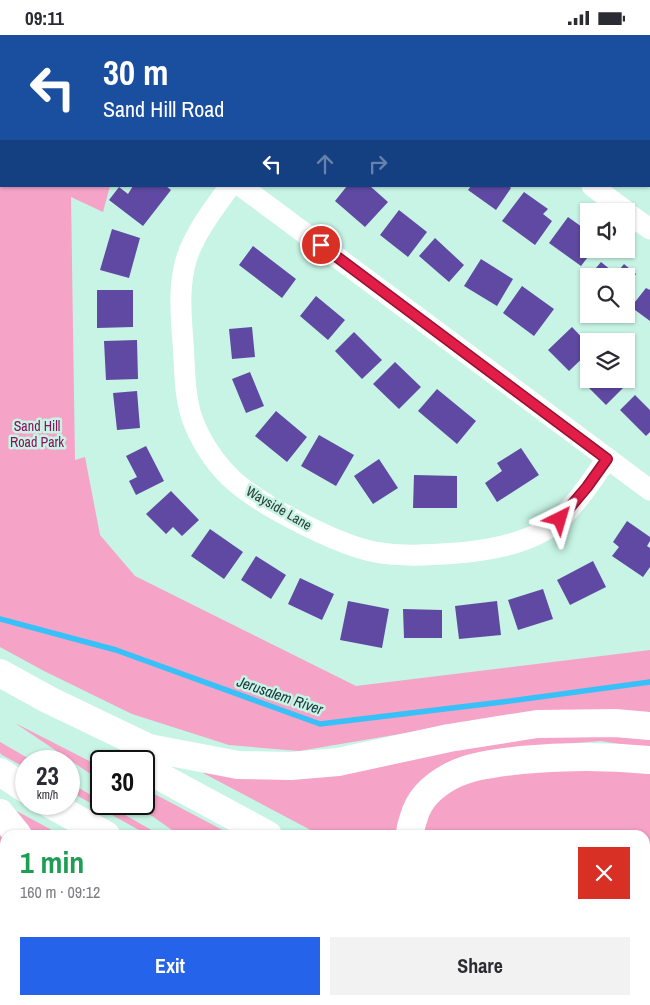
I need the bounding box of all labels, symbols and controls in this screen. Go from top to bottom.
text: 09:11 [25,5,64,31]
text: 30 m [103,49,168,96]
icon: left [20,55,85,120]
text: Sand Hill Road [103,94,224,124]
icon: left [258,150,286,178]
icon: ahead [311,150,339,178]
icon: right [364,150,392,178]
map controls [580,203,635,388]
button: sound [580,203,635,258]
pin [300,224,342,266]
icon: arrive [307,231,335,259]
button: search [580,268,635,323]
button: layers [580,333,635,388]
park label: Sand Hill Road Park [10,417,64,451]
street label: Wayside Lane [243,482,315,534]
position arrow [533,492,585,544]
water label: Jerusalem River [233,670,327,720]
speed limit sign: 30 [90,750,155,815]
text: 23 [36,759,59,793]
text: km/h [37,787,58,803]
text: 1 min [20,842,84,882]
button: close [578,847,630,899]
text: 160 m · 09:12 [20,881,100,903]
button: Exit [20,937,320,995]
button: Share [330,937,630,995]

